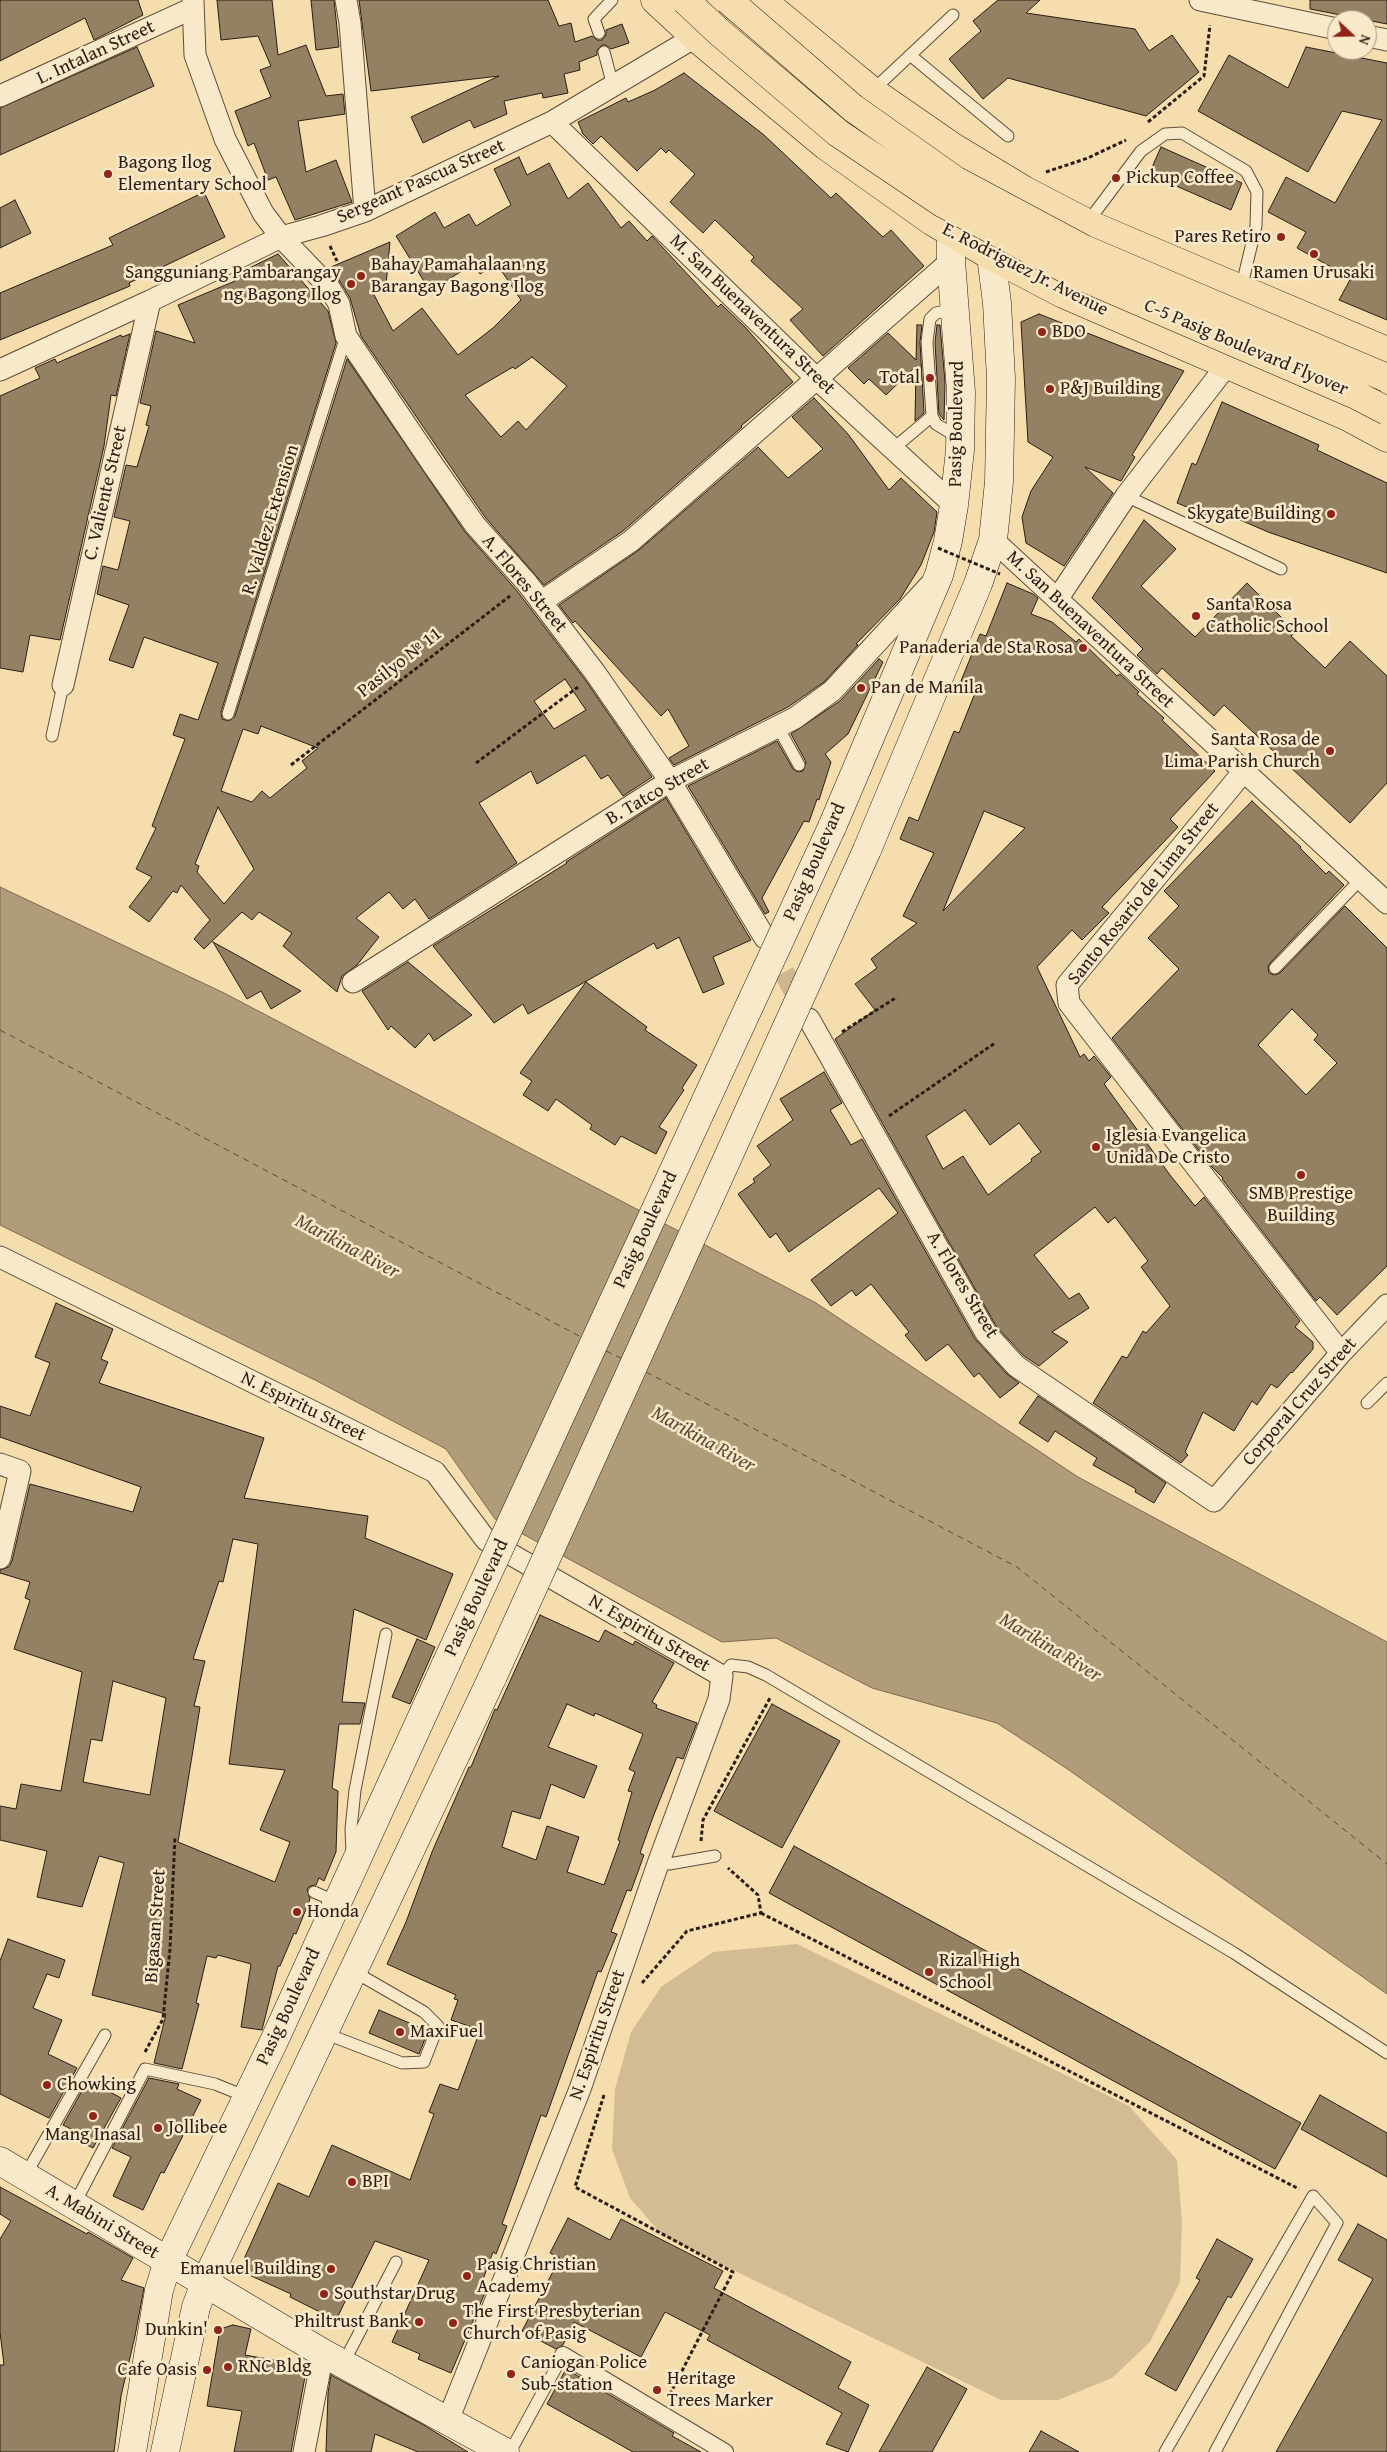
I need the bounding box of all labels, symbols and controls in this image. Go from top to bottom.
north arrow [1327,10,1377,60]
street label: L. Intalan Street [33,16,159,90]
text: N [1354,32,1376,48]
street label: Sergeant Pascua Street [333,135,509,229]
place label: Bagong Ilog Elementary School [118,152,267,196]
place label: Pickup Coffee [1126,167,1234,189]
marker: Bagong Ilog Elementary School [102,168,114,180]
marker: Pickup Coffee [1110,172,1122,184]
street label: E. Rodriguez Jr. Avenue [938,218,1112,322]
place label: Pares Retiro [1174,226,1271,248]
street label: M. San Buenaventura Street [664,230,840,400]
marker: Pares Retiro [1275,231,1287,243]
marker: Ramen Urusaki [1308,248,1320,260]
place label: Bahay Pamahalaan ng Barangay Bagong Ilog [371,254,546,298]
place label: Sangguniang Pambarangay ng Bagong Ilog [125,262,341,306]
place label: Ramen Urusaki [1253,262,1375,284]
marker: Bahay Pamahalaan ng Barangay Bagong Ilog [355,270,367,282]
marker: Sangguniang Pambarangay ng Bagong Ilog [345,278,357,290]
street label: C-5 Pasig Boulevard Flyover [1140,295,1352,401]
place label: BDO [1052,321,1086,343]
marker: BDO [1036,326,1048,338]
street label: Pasig Boulevard [944,361,970,487]
place label: Total [879,367,920,389]
marker: Total [924,372,936,384]
place label: P&J Building [1060,378,1161,400]
marker: P&J Building [1044,383,1056,395]
street label: C. Valiente Street [79,423,133,563]
street label: R. Valdez Extension [237,442,305,598]
place label: Skygate Building [1187,503,1321,525]
marker: Skygate Building [1325,508,1337,520]
street label: A. Flores Street [476,530,572,638]
street label: M. San Buenaventura Street [1001,546,1179,714]
place label: Santa Rosa Catholic School [1206,594,1328,638]
marker: Santa Rosa Catholic School [1190,610,1202,622]
street label: Pasilyo № 11 [353,623,447,703]
place label: Panaderia de Sta Rosa [899,637,1073,659]
marker: Panaderia de Sta Rosa [1077,642,1089,654]
place label: Pan de Manila [871,677,983,699]
marker: Pan de Manila [855,682,867,694]
place label: Santa Rosa de Lima Parish Church [1164,729,1320,773]
marker: Santa Rosa de Lima Parish Church [1324,745,1336,757]
street label: B. Tatco Street [602,753,714,831]
street label: Santo Rosario de Lima Street [1063,798,1225,990]
street label: Pasig Boulevard [779,800,851,924]
place label: Iglesia Evangelica Unida De Cristo [1106,1125,1246,1169]
marker: Iglesia Evangelica Unida De Cristo [1090,1141,1102,1153]
street label: Pasig Boulevard [609,1168,683,1292]
marker: SMB Prestige Building [1295,1169,1307,1181]
place label: SMB Prestige Building [1249,1183,1353,1227]
water label: Marikina River [291,1209,403,1285]
street label: A. Flores Street [921,1227,1003,1343]
street label: Corporal Cruz Street [1238,1333,1362,1471]
street label: N. Espiritu Street [237,1367,369,1447]
water label: Marikina River [647,1402,759,1478]
street label: Pasig Boulevard [440,1536,514,1660]
street label: N. Espiritu Street [584,1590,714,1678]
water label: Marikina River [995,1608,1105,1688]
street label: Bigasan Street [141,1868,171,1984]
place label: Honda [307,1901,359,1923]
marker: Honda [291,1906,303,1918]
street label: Pasig Boulevard [252,1945,326,2069]
place label: Rizal High School [939,1950,1020,1994]
marker: Rizal High School [923,1966,935,1978]
street label: N. Espiritu Street [565,1967,631,2103]
place label: MaxiFuel [410,2021,483,2043]
marker: MaxiFuel [394,2026,406,2038]
place label: Chowking [57,2074,136,2096]
marker: Chowking [41,2079,53,2091]
marker: Mang Inasal [87,2110,99,2122]
place label: Jollibee [168,2117,227,2139]
marker: Jollibee [152,2122,164,2134]
place label: Mang Inasal [45,2124,141,2146]
place label: BPI [362,2171,389,2193]
marker: BPI [346,2176,358,2188]
street label: A. Mabini Street [41,2179,163,2265]
place label: Pasig Christian Academy [477,2254,596,2298]
place label: Emanuel Building [180,2258,321,2280]
marker: Emanuel Building [325,2263,337,2275]
marker: Pasig Christian Academy [461,2270,473,2282]
place label: Southstar Drug [334,2283,455,2305]
marker: Southstar Drug [318,2288,330,2300]
place label: The First Presbyterian Church of Pasig [463,2301,640,2345]
place label: Philtrust Bank [294,2311,409,2333]
marker: Philtrust Bank [413,2316,425,2328]
marker: The First Presbyterian Church of Pasig [447,2317,459,2329]
place label: Dunkin' [145,2319,208,2341]
marker: Dunkin' [212,2324,224,2336]
place label: Caniogan Police Sub-station [521,2352,647,2396]
place label: RNC Bldg [238,2356,312,2378]
place label: Cafe Oasis [118,2359,197,2381]
marker: RNC Bldg [222,2361,234,2373]
marker: Cafe Oasis [201,2364,213,2376]
marker: Caniogan Police Sub-station [505,2368,517,2380]
place label: Heritage Trees Marker [667,2368,773,2412]
marker: Heritage Trees Marker [651,2384,663,2396]

